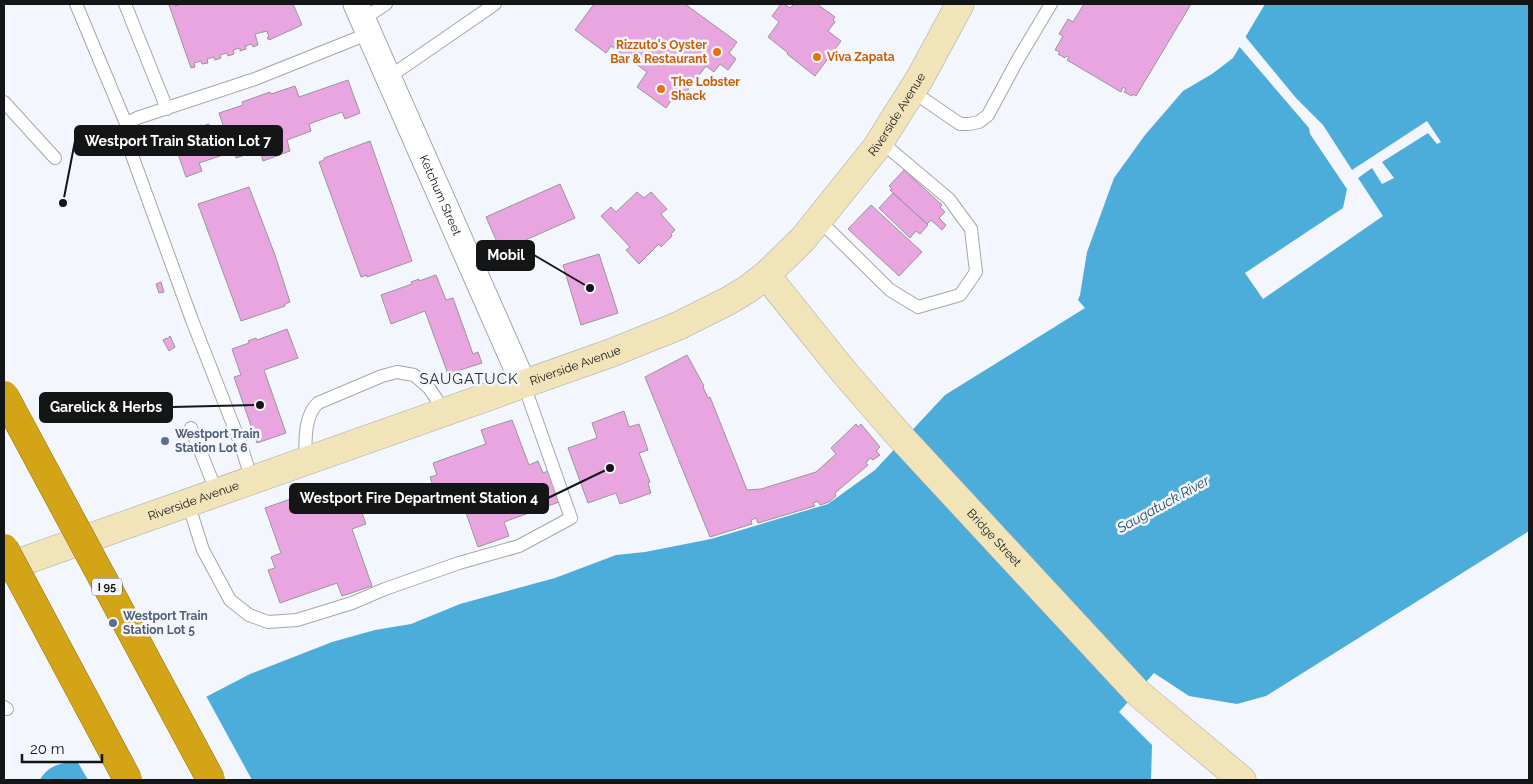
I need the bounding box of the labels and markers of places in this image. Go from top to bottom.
place label: Rizzuto's Oyster Bar & Restaurant [610,38,707,66]
marker: Rizzuto's Oyster Bar & Restaurant [711,46,723,58]
place label: Viva Zapata [827,50,895,64]
marker: Viva Zapata [811,51,823,63]
place label: The Lobster Shack [671,75,740,103]
marker: The Lobster Shack [655,83,667,95]
callout: Westport Train Station Lot 7 [75,126,282,155]
callout: Mobil [477,241,534,270]
callout: Garelick & Herbs [40,393,172,422]
place label: Westport Train Station Lot 6 [175,427,260,455]
marker: Westport Train Station Lot 6 [159,435,171,447]
callout: Westport Fire Department Station 4 [290,484,548,513]
place label: Westport Train Station Lot 5 [123,609,208,637]
marker: Westport Train Station Lot 5 [107,617,119,629]

